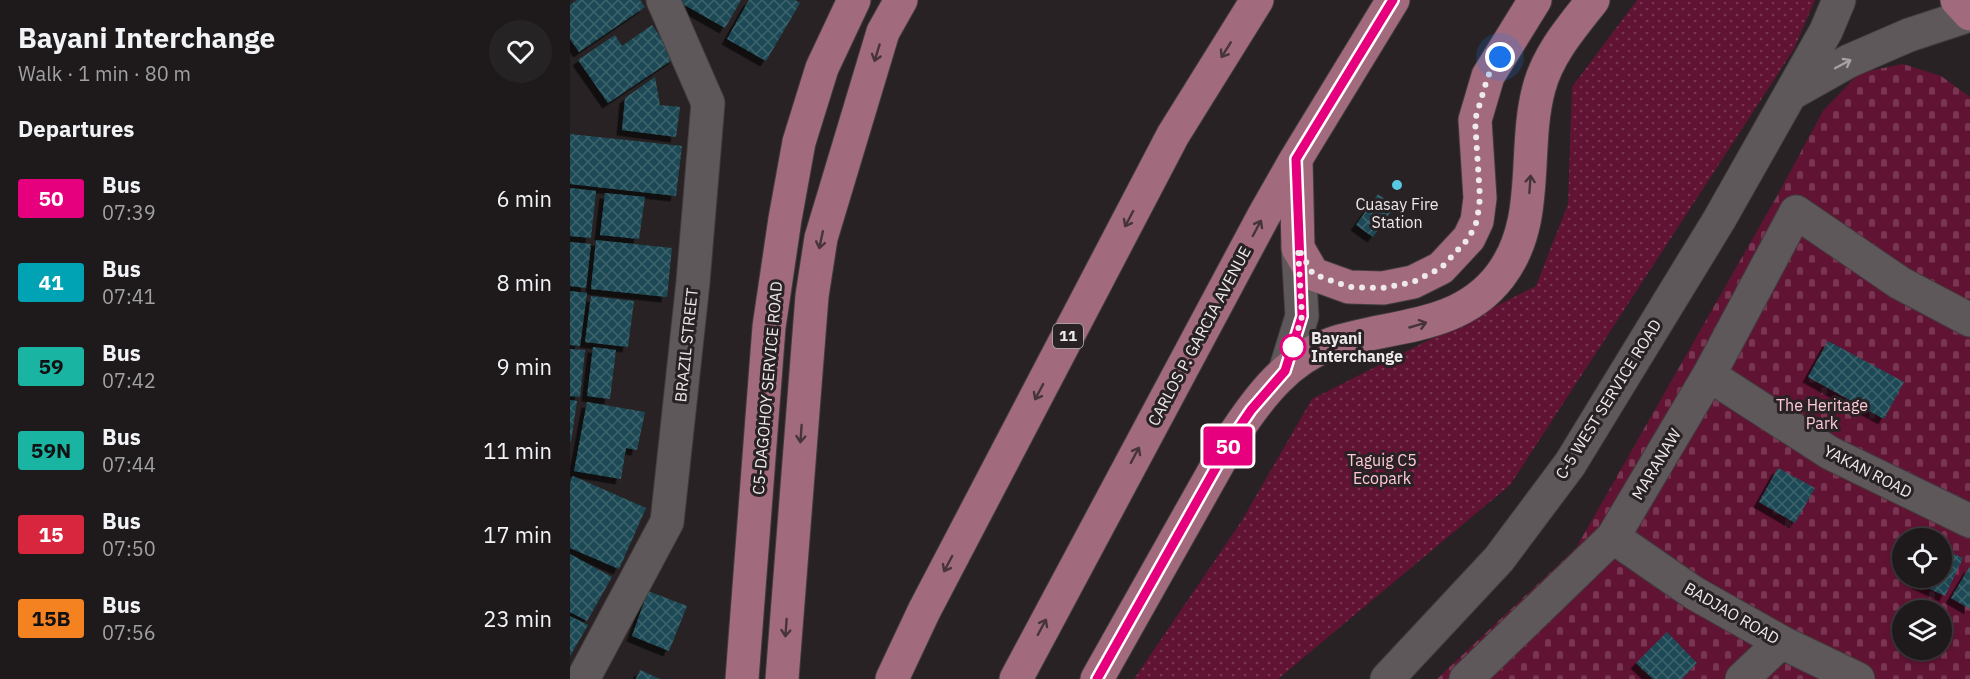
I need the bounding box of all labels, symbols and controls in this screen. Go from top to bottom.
text: Bayani Interchange [18,19,275,56]
button: heart [489,20,552,83]
one-way arrow [1219,41,1231,58]
your location [1485,42,1515,72]
one-way arrow [871,43,882,62]
one-way arrow [1834,58,1852,69]
text: Walk · 1 min · 80 m [18,60,191,87]
text: Departures [18,114,134,143]
text: Bus [102,170,141,199]
one-way arrow [1525,175,1536,195]
marker: Cuasay Fire Station [1390,178,1404,192]
text: 50 [38,184,64,212]
text: 6 min [496,184,552,213]
place label: Cuasay Fire Station [1355,194,1439,232]
text: 07:39 [102,199,156,226]
one-way arrow [1123,210,1135,227]
one-way arrow [1251,220,1263,237]
one-way arrow [815,230,827,249]
street label: CARLOS P. GARCIA AVENUE [1143,243,1255,429]
text: Bus [102,254,141,283]
text: 41 [38,268,64,296]
text: 8 min [496,268,552,297]
street label: C5-DAGOHOY SERVICE ROAD [748,280,786,496]
text: 07:41 [102,283,156,310]
street label: BRAZIL STREET [670,287,702,403]
street label: C-5 WEST SERVICE ROAD [1551,315,1665,483]
one-way arrow [1408,319,1427,330]
road number: 11 [1053,324,1083,348]
place label: Bayani Interchange [1311,328,1403,366]
marker: Bayani Interchange [1280,334,1306,360]
text: Bus [102,338,141,367]
text: 59 [38,352,64,380]
text: 9 min [496,352,552,381]
text: 07:42 [102,367,156,394]
one-way arrow [1032,382,1044,400]
park label: The Heritage Park [1776,395,1868,433]
text: Bus [102,422,141,451]
one-way arrow [795,423,806,443]
street label: MARANAW [1627,425,1685,503]
line badge: 50 [1201,426,1255,466]
text: 50 [1215,432,1241,460]
text: 59N [31,436,71,464]
text: 11 min [483,436,552,465]
street label: YAKAN ROAD [1820,440,1916,502]
one-way arrow [1129,447,1141,464]
park label: Taguig C5 Ecopark [1347,450,1417,488]
text: 07:44 [102,451,156,478]
text: Bus [102,506,141,535]
text: 15 [38,520,64,548]
text: 17 min [483,520,552,549]
map controls [1892,528,1952,660]
button: locate [1892,528,1952,588]
text: 07:50 [102,535,156,562]
one-way arrow [942,555,953,573]
street label: BADJAO ROAD [1681,578,1783,648]
text: Bus [102,590,141,619]
button: layers [1892,600,1952,660]
text: 15B [31,604,71,632]
text: 23 min [483,604,552,633]
one-way arrow [780,618,791,638]
text: 07:56 [102,619,156,646]
one-way arrow [1036,619,1048,636]

